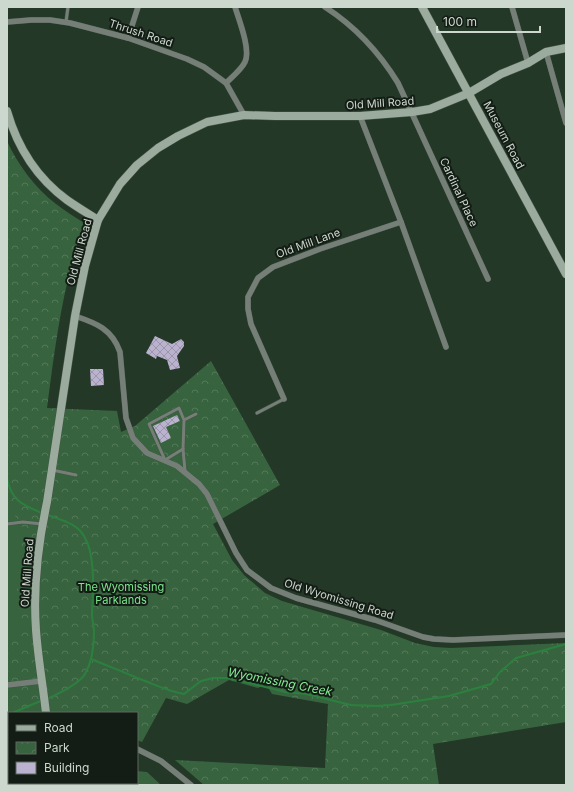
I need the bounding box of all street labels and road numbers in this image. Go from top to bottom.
street label: Thrush Road [107,16,175,50]
street label: Old Mill Road [345,94,415,112]
street label: Museum Road [480,99,528,171]
street label: Cardinal Place [437,155,481,229]
street label: Old Mill Road [63,217,95,287]
street label: Old Mill Lane [274,225,342,261]
street label: Old Mill Road [18,538,36,608]
street label: Old Wyomissing Road [283,576,395,622]

